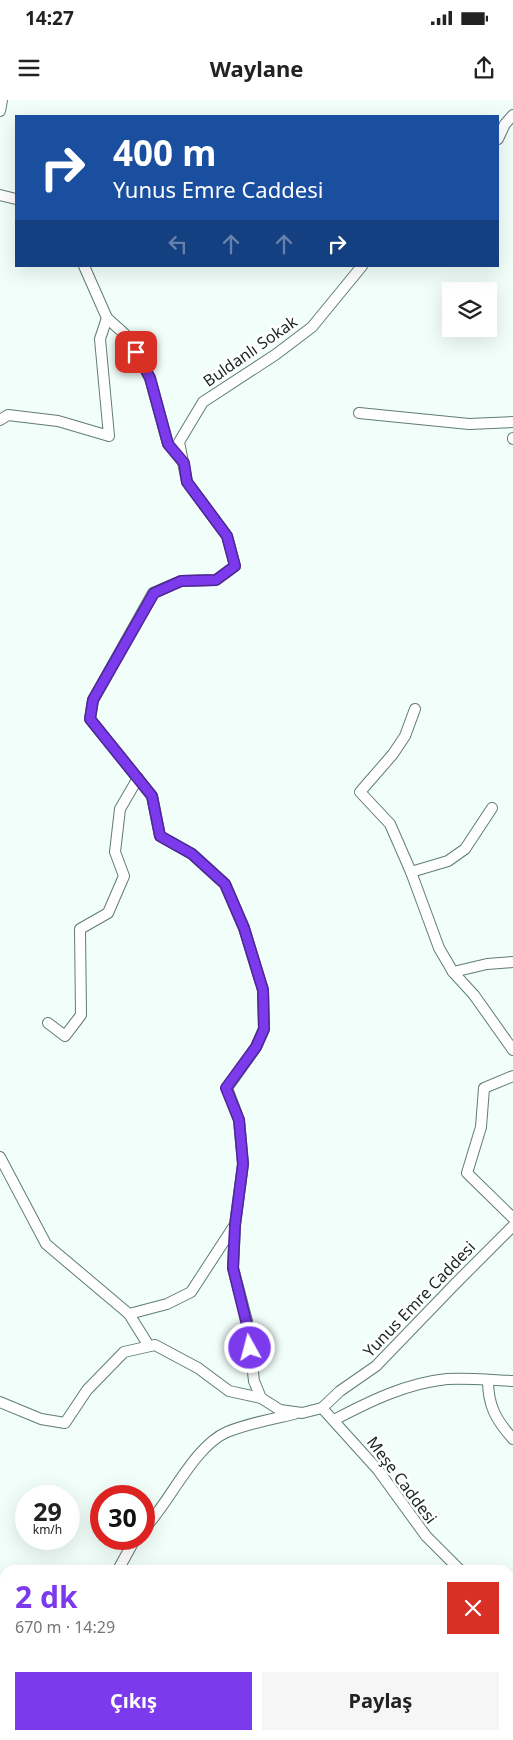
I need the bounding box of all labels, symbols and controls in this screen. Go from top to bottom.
text: 14:27 [25,5,74,31]
text: Waylane [210,53,303,83]
icon: menu [15,54,43,82]
icon: share [470,54,498,82]
text: 400 m [113,129,216,176]
icon: right [30,135,95,200]
text: Yunus Emre Caddesi [113,174,323,204]
icon: left [164,230,192,258]
icon: ahead [217,230,245,258]
icon: ahead [270,230,298,258]
icon: right [323,230,351,258]
map controls [442,282,497,337]
button: layers [442,282,497,337]
street label: Buldanlı Sokak [199,310,302,392]
pin [115,331,157,373]
icon: arrive [122,338,150,366]
street label: Yunus Emre Caddesi [358,1236,480,1362]
position arrow [223,1321,275,1373]
street label: Meşe Caddesi [362,1432,442,1528]
speed limit sign: 30 [90,1485,155,1550]
text: 29 [33,1494,62,1528]
text: km/h [33,1521,62,1538]
text: 2 dk [15,1576,78,1617]
button: close [447,1582,499,1634]
text: 670 m · 14:29 [15,1616,115,1638]
button: Çıkış [15,1672,252,1730]
button: Paylaş [262,1672,499,1730]

